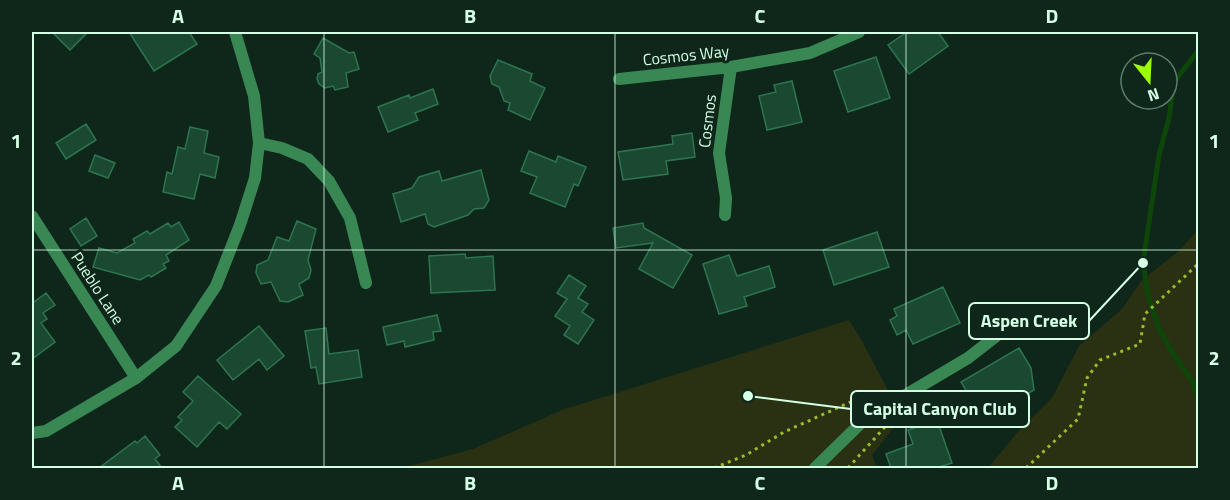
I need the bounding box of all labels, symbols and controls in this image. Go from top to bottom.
text: A [172,0,184,31]
text: B [464,0,476,31]
text: C [755,0,766,31]
text: D [1046,0,1058,31]
street label: Cosmos Way [642,39,731,71]
north arrow [1119,51,1179,111]
text: N [1145,82,1163,108]
street label: Cosmos [692,93,722,149]
text: 1 [10,125,22,156]
text: 1 [1208,125,1220,156]
street label: Pueblo Lane [65,247,131,329]
callout: Aspen Creek [969,303,1089,339]
text: Aspen Creek [981,307,1078,334]
text: 2 [10,342,22,373]
text: 2 [1208,342,1220,373]
callout: Capital Canyon Club [851,391,1029,427]
text: Capital Canyon Club [863,395,1017,422]
text: A [172,467,184,498]
text: B [464,467,476,498]
text: C [755,467,766,498]
text: D [1046,467,1058,498]

